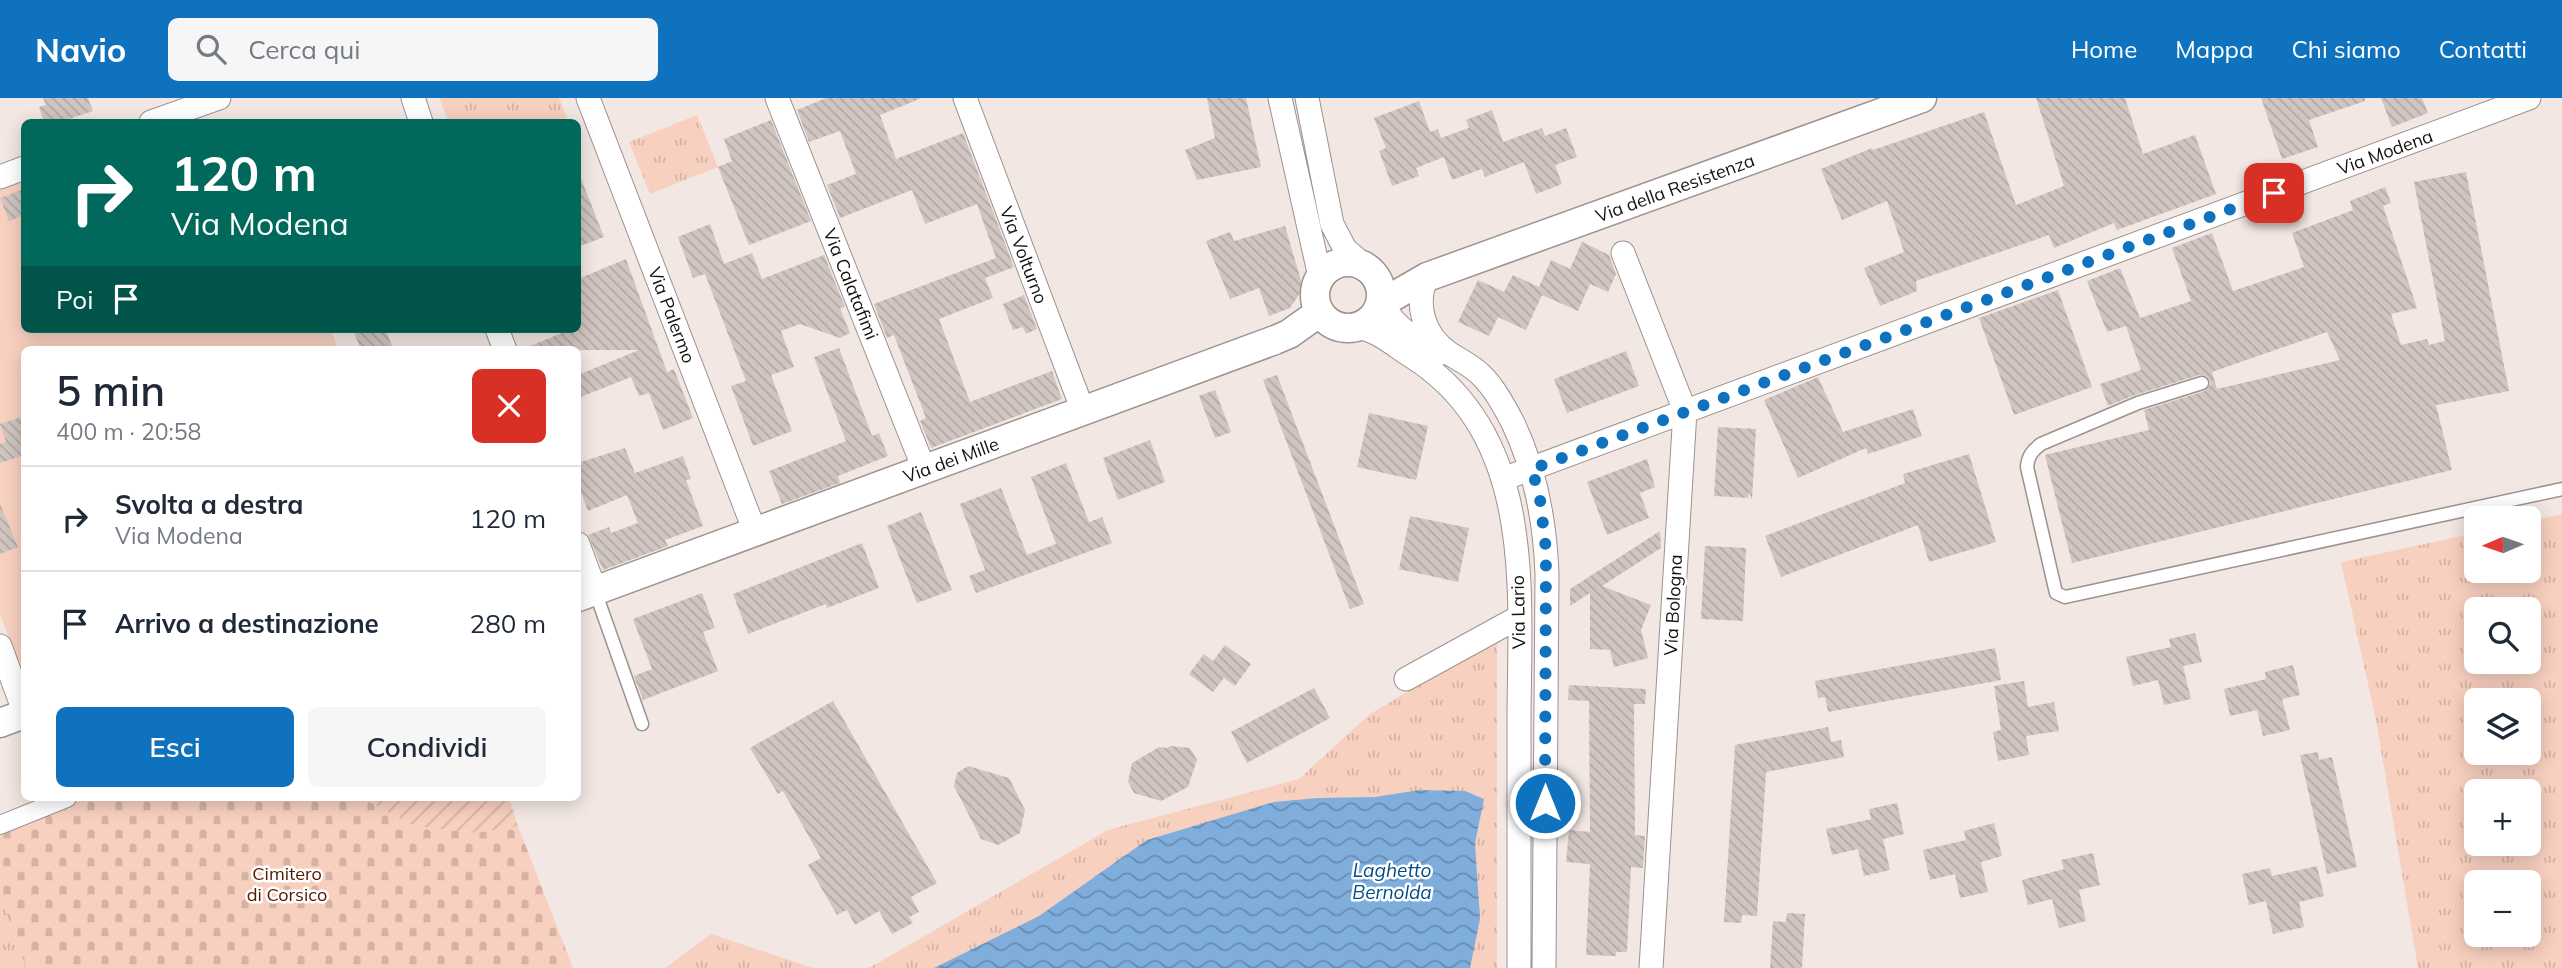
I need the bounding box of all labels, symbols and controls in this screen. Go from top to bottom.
search box [168,18,658,81]
text: Navio [35,29,126,70]
icon: search [192,30,230,68]
text: Cerca qui [248,33,361,66]
text: Home [2071,34,2137,64]
text: Mappa [2175,34,2253,64]
text: Chi siamo [2291,34,2401,64]
text: Contatti [2439,34,2527,64]
street label: Via Modena [2334,124,2436,180]
text: 120 m [171,142,317,203]
icon: right [56,147,147,238]
street label: Via della Resistenza [1592,149,1758,227]
pin [2244,163,2304,223]
icon: arrive [2255,174,2293,212]
text: Via Modena [171,203,349,243]
street label: Via Volturno [995,203,1053,307]
street label: Via Calatafimi [818,225,884,343]
street label: Via Palermo [643,264,701,366]
icon: arrive [107,280,145,318]
text: Poi [56,283,93,316]
text: 5 min [56,364,165,417]
button: close [472,369,546,443]
text: 400 m · 20:58 [56,417,201,446]
street label: Via dei Mille [900,432,1002,488]
text: Svolta a destra [115,488,303,521]
icon: right [56,500,94,538]
text: 120 m [470,502,546,535]
north arrow [2464,506,2541,583]
map controls [2464,506,2541,947]
text: Via Modena [115,521,243,550]
street label: Via Bologna [1659,554,1687,656]
street label: Via Lario [1506,575,1530,649]
button: search [2464,597,2541,674]
icon: arrive [56,605,94,643]
text: Arrivo a destinazione [115,607,379,640]
text: 280 m [470,607,546,640]
button: layers [2464,688,2541,765]
button: Esci [56,707,294,787]
button: Condividi [308,707,546,787]
position arrow [1508,766,1582,840]
button: + [2464,779,2541,856]
water label: Laghetto Bernolda [1352,858,1432,904]
park label: Cimitero di Corsico [247,862,327,906]
button: − [2464,870,2541,947]

